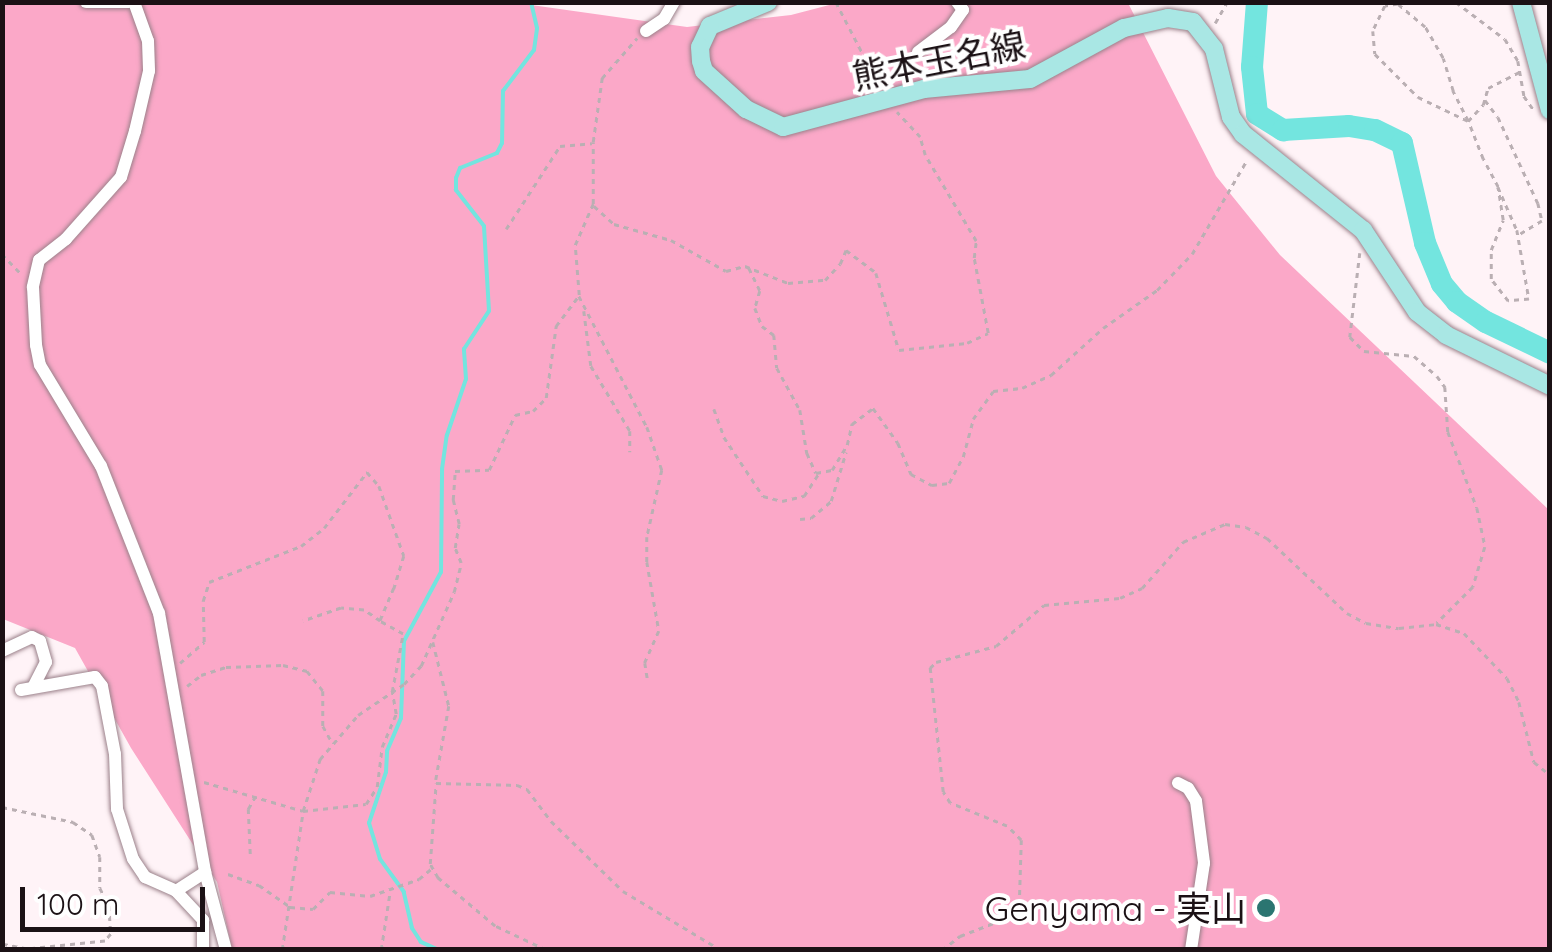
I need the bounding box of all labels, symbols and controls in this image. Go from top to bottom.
street label: 熊本玉名線 [849,23,1029,97]
scale bar [25,867,210,929]
text: 100 m [37,885,119,923]
place label: Genyama - 実山 [985,887,1246,929]
marker: Genyama - 実山 [1255,897,1277,919]

